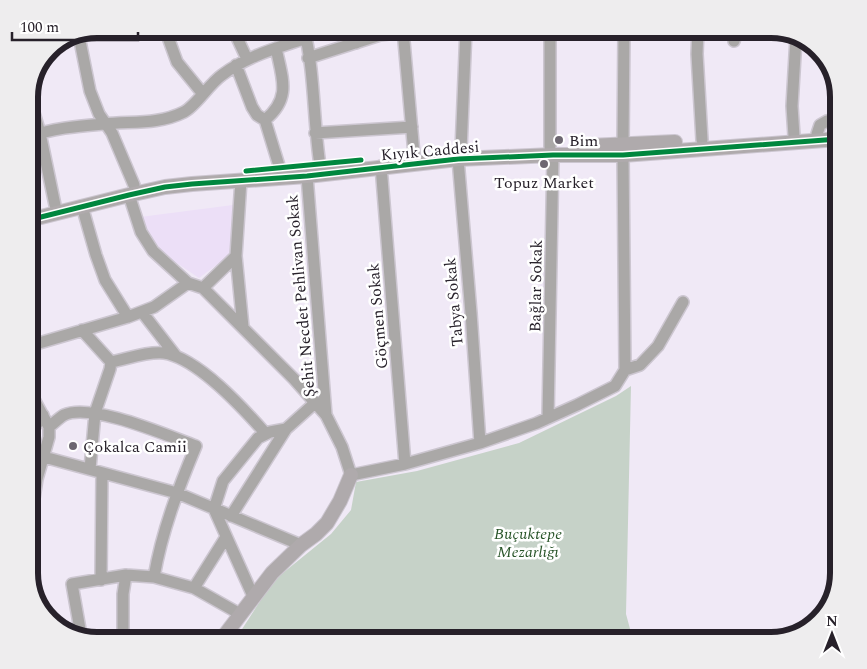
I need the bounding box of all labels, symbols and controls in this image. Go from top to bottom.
scale bar [12,10,139,42]
text: 100 m [20,16,59,39]
place label: Bim [569,129,599,153]
marker: Bim [553,134,565,146]
street label: Kıyık Caddesi [380,135,480,167]
marker: Topuz Market [538,158,550,170]
place label: Topuz Market [494,171,594,195]
street label: Şehit Necdet Pehlivan Sokak [280,194,322,398]
street label: Bağlar Sokak [523,239,549,332]
street label: Tabya Sokak [438,256,470,347]
street label: Göçmen Sokak [361,262,395,370]
place label: Çokalca Camii [83,435,187,459]
marker: Çokalca Camii [67,440,79,452]
park label: Buçuktepe Mezarlığı [494,522,562,564]
north arrow [807,609,857,659]
text: N [826,611,838,632]

